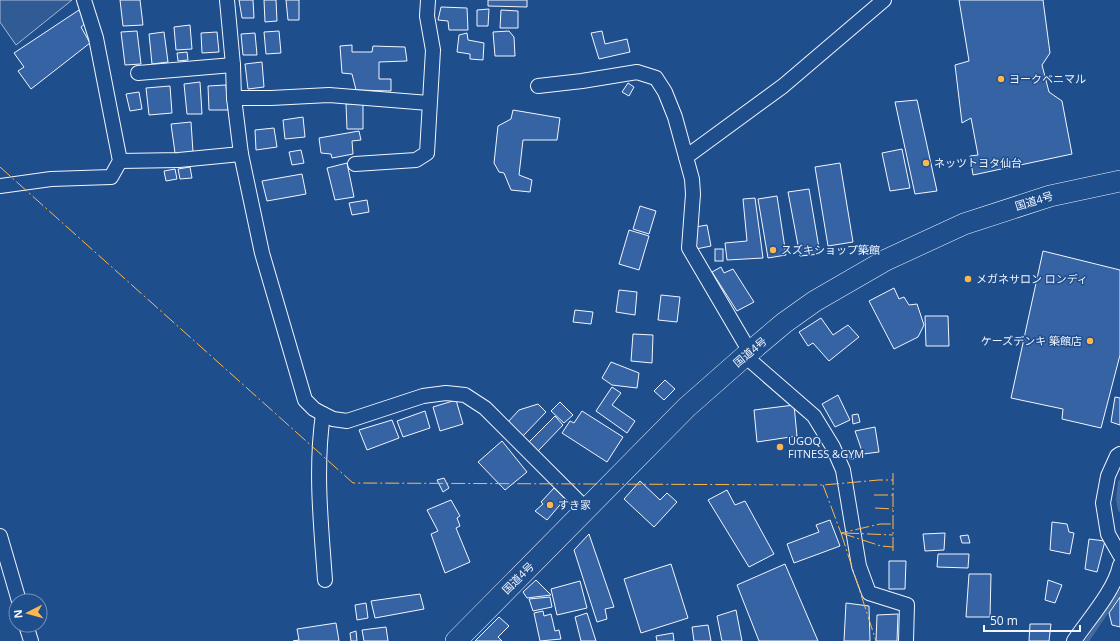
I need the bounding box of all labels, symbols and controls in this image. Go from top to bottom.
place label: ヨークベニマル [1009,71,1086,86]
marker: ヨークベニマル [996,74,1006,84]
place label: ネッツトヨタ仙台 [934,155,1022,170]
marker: ネッツトヨタ仙台 [921,158,931,168]
street label: 国道4号 [1013,188,1055,213]
place label: スズキショップ築館 [781,242,880,257]
marker: スズキショップ築館 [768,245,778,255]
place label: メガネサロン ロンディ [976,271,1088,286]
marker: メガネサロン ロンディ [963,274,973,284]
street label: 国道4号 [730,333,770,370]
place label: ケーズデンキ 築館店 [981,333,1082,348]
marker: ケーズデンキ 築館店 [1085,336,1095,346]
place label: UGOQ FITNESS &GYM [788,433,864,461]
marker: UGOQ FITNESS &GYM [775,442,785,452]
place label: すき家 [558,497,591,512]
marker: すき家 [545,500,555,510]
street label: 国道4号 [498,558,537,597]
north arrow [8,593,48,633]
scale bar [984,607,1080,633]
text: N [10,609,25,619]
text: 50 m [990,612,1018,629]

